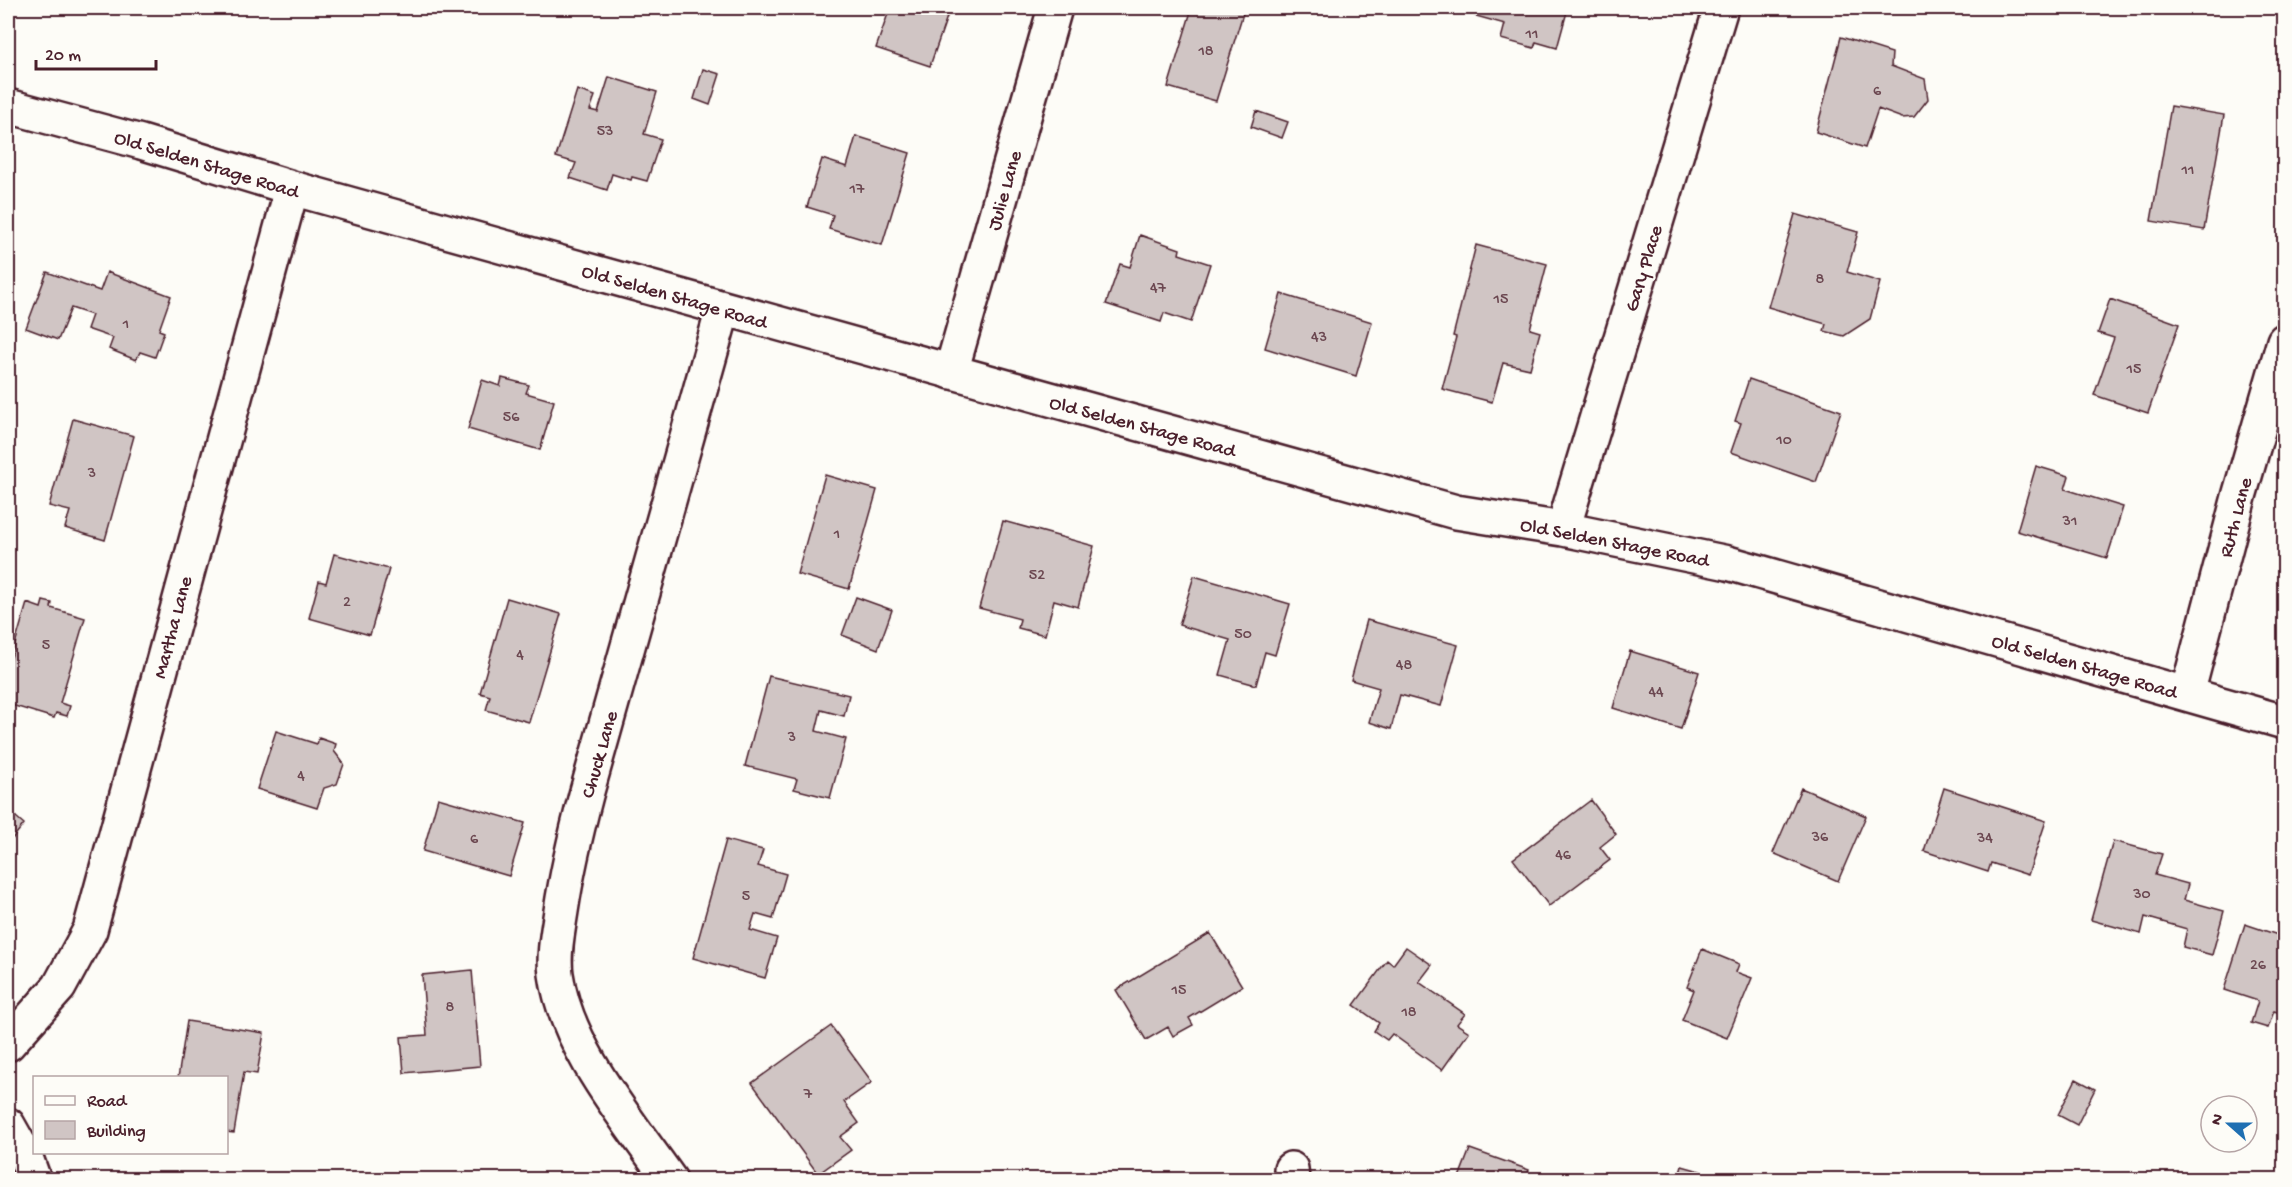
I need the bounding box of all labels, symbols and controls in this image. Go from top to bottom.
house number: 11 [1525,26,1538,45]
scale bar [36,33,156,71]
house number: 18 [1197,43,1214,62]
text: 20 m [45,46,81,67]
house number: 6 [1873,83,1882,102]
house number: 53 [597,123,613,142]
street label: Old Selden Stage Road [111,127,303,206]
street label: Julie Lane [984,148,1029,234]
house number: 11 [2181,162,2194,181]
house number: 17 [849,181,865,200]
street label: Gary Place [1621,222,1670,315]
street label: Old Selden Stage Road [579,261,772,336]
house number: 8 [1816,271,1825,290]
house number: 47 [1150,280,1167,299]
house number: 15 [1493,291,1508,310]
house number: 1 [122,316,129,335]
house number: 43 [1311,329,1327,348]
house number: 15 [2126,361,2141,380]
street label: Old Selden Stage Road [1046,392,1240,465]
house number: 56 [503,409,520,428]
house number: 10 [1775,432,1792,451]
house number: 3 [87,465,96,484]
street label: Ruth Lane [2216,475,2259,560]
house number: 31 [2062,513,2077,532]
street label: Old Selden Stage Road [1518,515,1713,574]
house number: 1 [833,526,840,545]
house number: 52 [1029,567,1045,586]
street label: Martha Lane [150,574,199,682]
house number: 2 [343,594,351,613]
house number: 50 [1234,626,1252,645]
street label: Old Selden Stage Road [1989,631,2182,706]
house number: 5 [42,637,50,656]
house number: 4 [516,647,524,666]
house number: 48 [1396,657,1412,676]
house number: 44 [1648,684,1664,703]
street label: Chuck Lane [578,708,625,801]
house number: 3 [787,729,796,748]
house number: 4 [297,768,305,787]
house number: 36 [1811,829,1829,848]
house number: 34 [1976,830,1993,849]
house number: 6 [470,831,479,850]
house number: 46 [1555,847,1572,866]
house number: 30 [2132,886,2151,905]
house number: 5 [742,888,750,907]
house number: 26 [2250,957,2267,976]
house number: 15 [1171,982,1186,1001]
house number: 8 [446,999,455,1018]
house number: 18 [1400,1004,1417,1023]
legend [33,1076,228,1154]
house number: 7 [803,1086,813,1105]
text: Road [87,1092,128,1113]
north arrow [2199,1094,2259,1154]
text: N [2208,1111,2229,1128]
text: Building [86,1122,146,1143]

